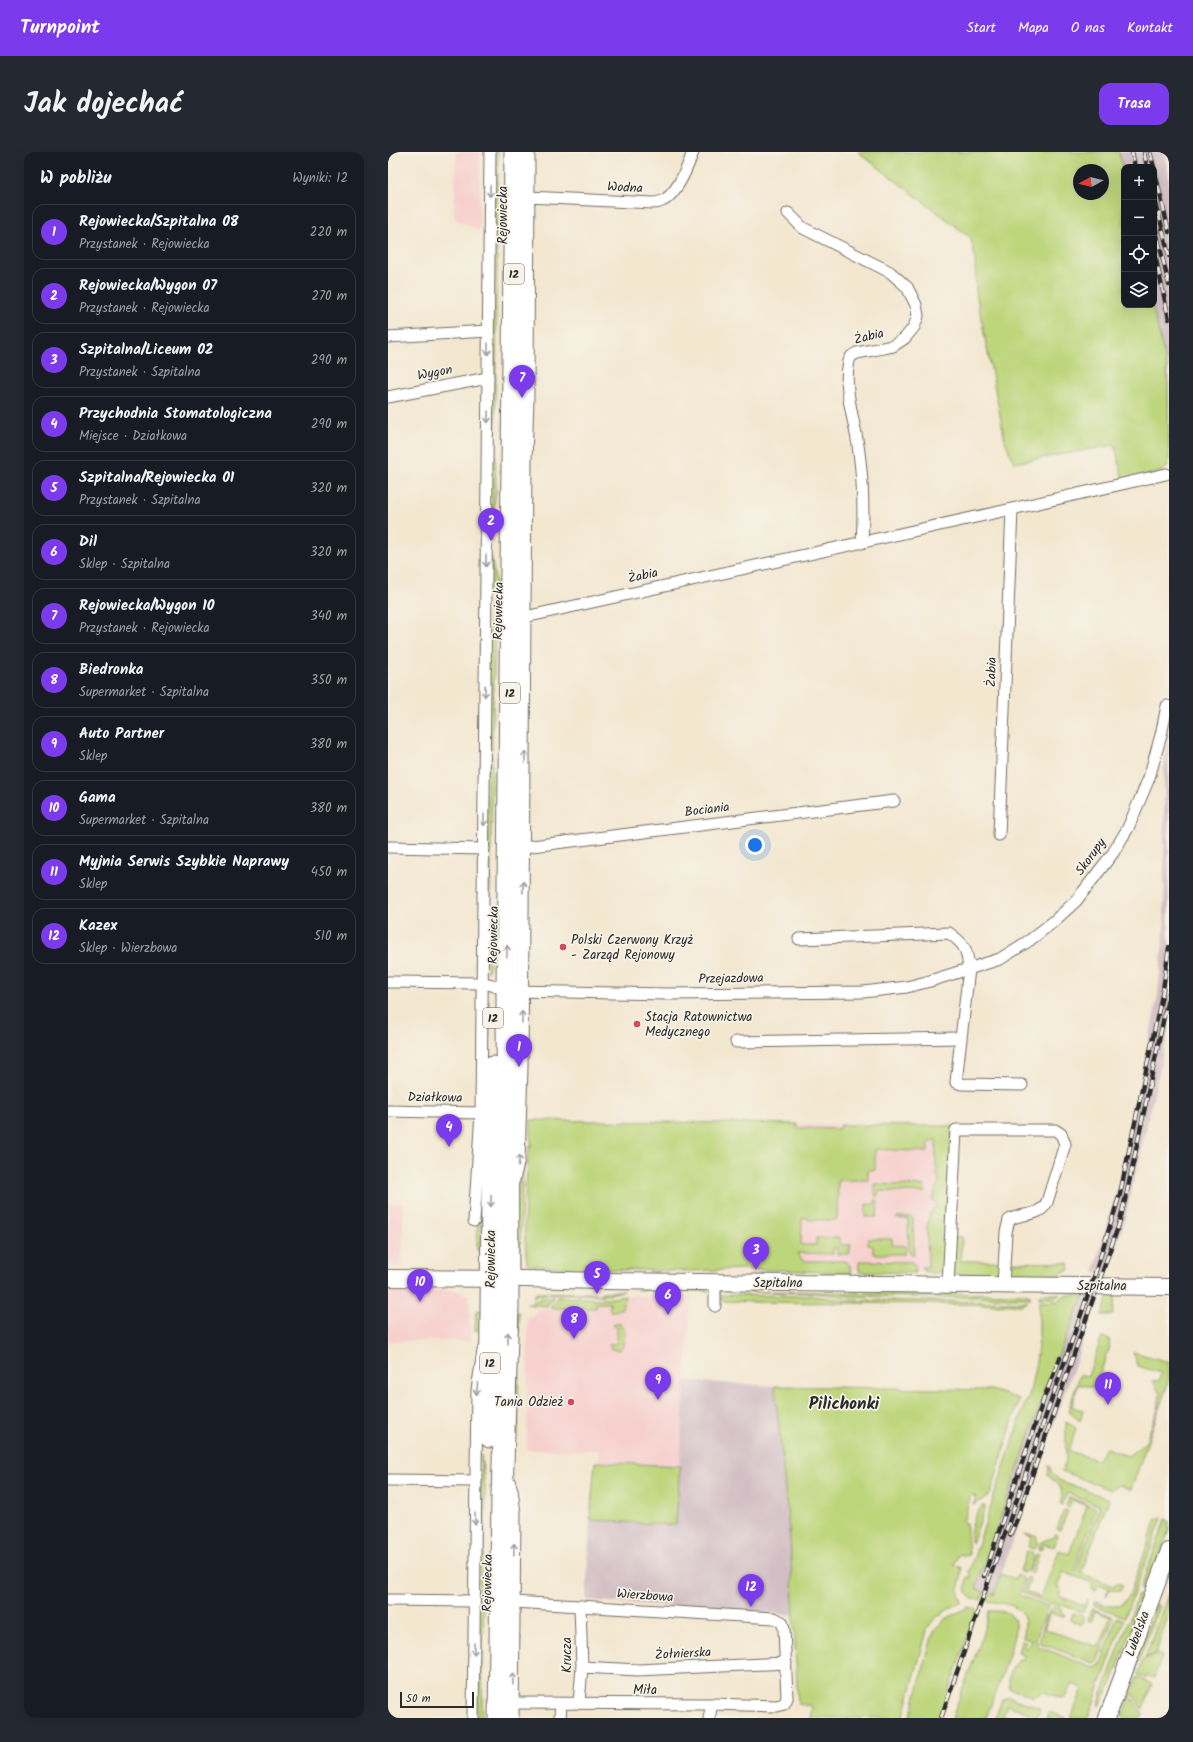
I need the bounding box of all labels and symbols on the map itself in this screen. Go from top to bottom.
north arrow [1073,164,1109,200]
street label: Wodna [607,177,643,199]
one-way arrow [486,184,494,197]
street label: Rejowiecka [493,186,514,244]
road number: 12 [504,264,524,284]
street label: Żabia [852,323,886,351]
one-way arrow [484,342,492,355]
street label: Wygon [416,359,454,387]
pin: 7 [509,365,535,398]
one-way arrow [484,410,492,423]
pin: 2 [478,508,504,541]
one-way arrow [482,554,490,567]
street label: Żabia [626,563,660,589]
street label: Rejowiecka [488,582,510,640]
street label: Żabia [981,657,1003,687]
road number: 12 [500,683,520,703]
one-way arrow [481,684,489,697]
one-way arrow [521,751,529,764]
street label: Bociania [683,797,731,823]
one-way arrow [480,813,488,826]
street label: Skorupy [1070,833,1112,880]
your location [745,835,765,855]
one-way arrow [519,881,527,894]
street label: Rejowiecka [483,906,505,964]
place label: Polski Czerwony Krzyż - Zarząd Rejonowy [571,930,693,966]
marker: Polski Czerwony Krzyż - Zarząd Rejonowy [558,942,568,952]
one-way arrow [504,945,511,958]
street label: Przejazdowa [698,968,764,990]
place label: Stacja Ratownictwa Medycznego [645,1007,752,1043]
road number: 12 [483,1008,503,1028]
one-way arrow [518,1011,526,1024]
marker: Stacja Ratownictwa Medycznego [632,1019,642,1029]
pin: 1 [506,1034,532,1067]
street label: Działkowa [407,1087,463,1109]
pin: 4 [436,1114,462,1147]
one-way arrow [515,1155,523,1168]
one-way arrow [487,1194,495,1207]
street label: Rejowiecka [481,1230,502,1288]
pin: 3 [743,1237,769,1270]
pin: 5 [584,1261,610,1294]
pin: 10 [407,1269,433,1302]
street label: Szpitalna [753,1273,803,1294]
street label: Szpitalna [1077,1276,1127,1297]
pin: 6 [655,1282,681,1315]
pin: 8 [561,1306,587,1339]
one-way arrow [504,1332,512,1345]
road number: 12 [480,1353,500,1373]
pin: 9 [645,1367,671,1400]
pin: 11 [1095,1372,1121,1405]
one-way arrow [474,1382,481,1395]
district label: Pilichonki [809,1391,880,1418]
place label: Tania Odzież [494,1392,563,1413]
marker: Tania Odzież [566,1397,576,1407]
one-way arrow [471,1512,479,1525]
one-way arrow [511,1543,518,1556]
street label: Rejowiecka [477,1554,499,1612]
pin: 12 [738,1574,764,1607]
street label: Wierzbowa [616,1584,674,1608]
street label: Lubelska [1120,1608,1156,1660]
street label: Krucza [557,1637,578,1673]
one-way arrow [470,1642,477,1655]
street label: Żołnierska [654,1642,712,1666]
one-way arrow [509,1673,517,1686]
street label: Miła [633,1680,657,1701]
scale bar [400,1690,474,1709]

